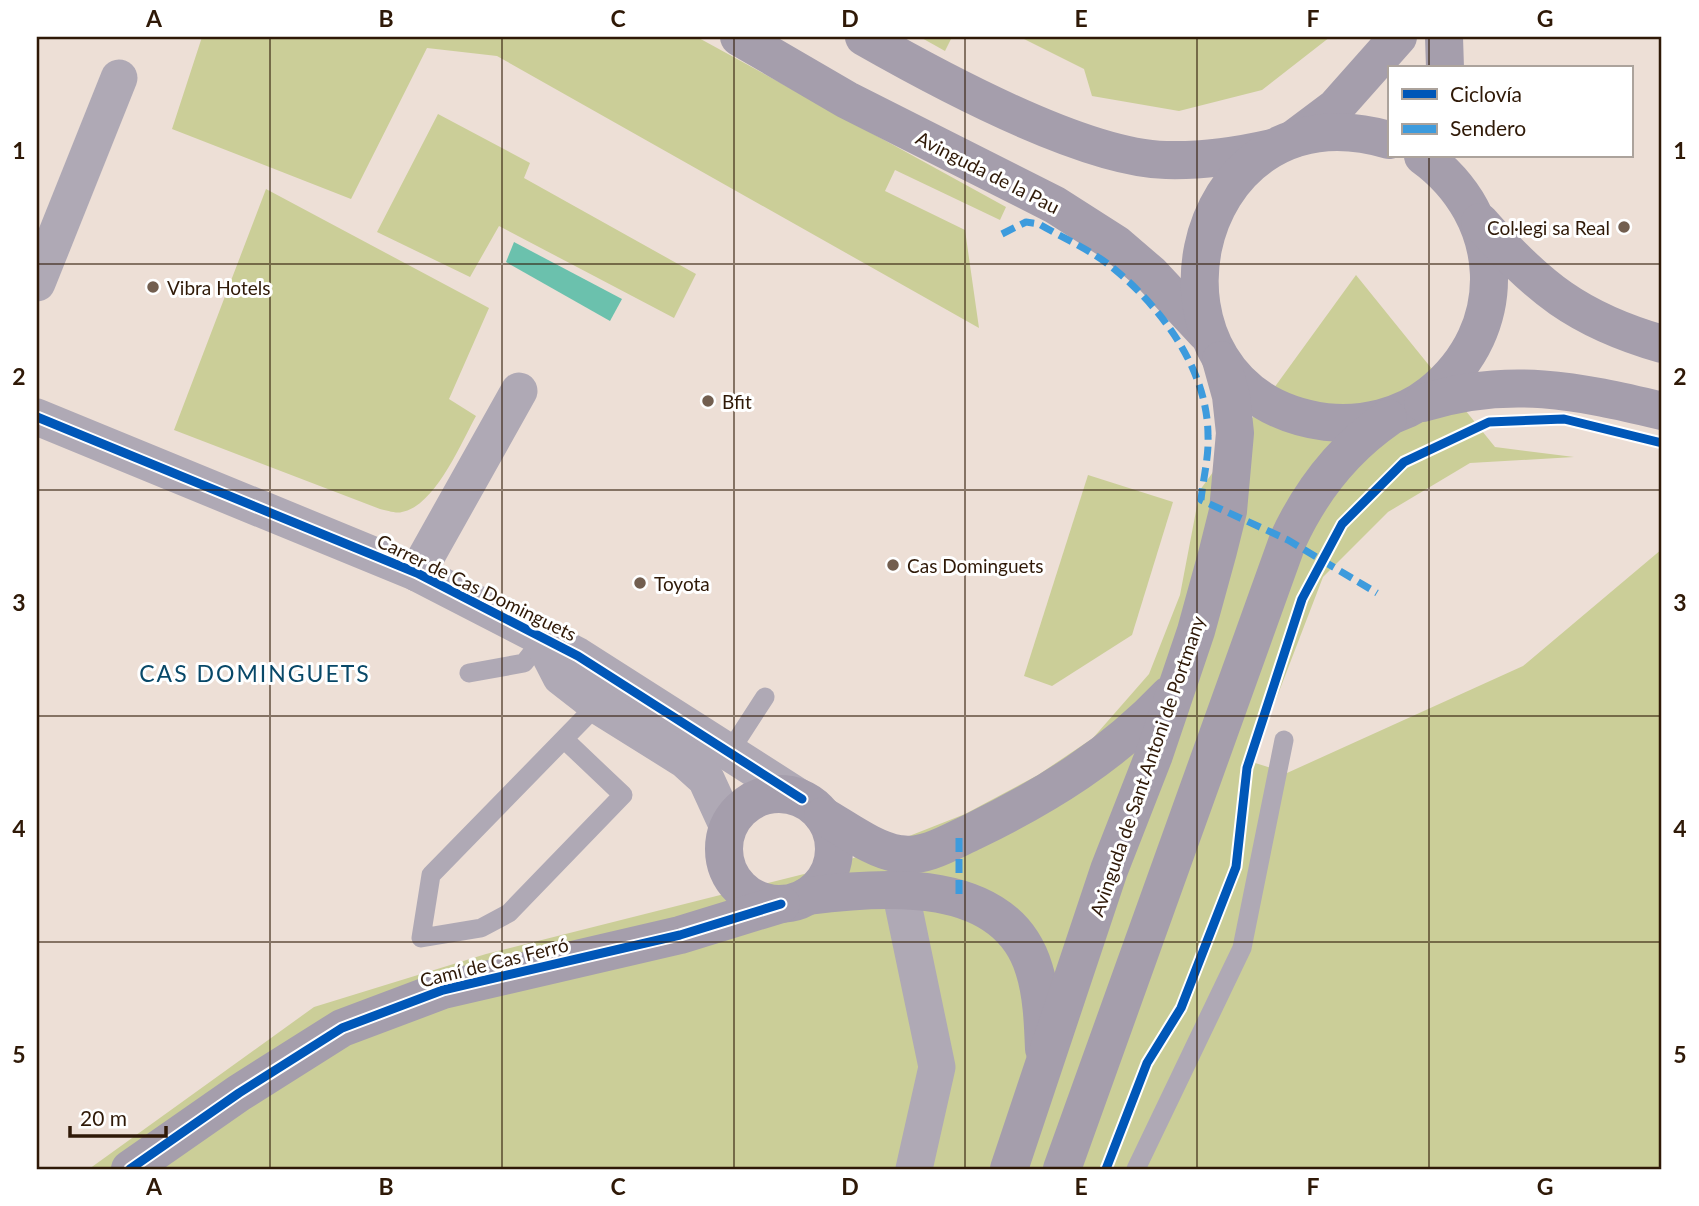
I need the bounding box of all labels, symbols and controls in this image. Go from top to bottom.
text: A [145,4,163,32]
text: B [378,4,394,32]
text: C [610,4,626,32]
text: D [841,4,859,32]
text: E [1074,4,1088,32]
text: F [1306,4,1320,32]
text: G [1537,4,1553,32]
legend [1388,66,1632,158]
text: Ciclovía [1450,81,1522,106]
text: Sendero [1450,115,1526,140]
street label: Avinguda de la Pau [912,126,1064,218]
text: 1 [12,136,26,164]
text: 1 [1673,136,1687,164]
place label: Col·legi sa Real [1487,216,1610,239]
marker: Col·legi sa Real [1616,219,1632,235]
place label: Vibra Hotels [167,276,270,299]
marker: Vibra Hotels [145,279,161,295]
text: 2 [12,362,26,390]
text: 2 [1673,362,1687,390]
place label: Bfit [722,390,752,413]
marker: Bfit [700,393,716,409]
street label: Carrer de Cas Dominguets [373,529,581,645]
place label: Cas Dominguets [907,554,1044,577]
marker: Cas Dominguets [885,557,901,573]
place label: Toyota [654,572,710,595]
marker: Toyota [632,575,648,591]
text: 3 [12,588,26,616]
text: 3 [1673,588,1687,616]
street label: Avinguda de Sant Antoni de Portmany [1085,613,1209,919]
district label: CAS DOMINGUETS [139,659,371,687]
text: 4 [12,814,26,842]
text: 4 [1673,814,1687,842]
street label: Camí de Cas Ferró [417,932,571,992]
text: 5 [12,1040,26,1068]
text: 5 [1673,1040,1687,1068]
scale bar [70,1094,166,1138]
text: 20 m [80,1105,127,1130]
text: A [145,1172,163,1200]
text: B [378,1172,394,1200]
text: C [610,1172,626,1200]
text: D [841,1172,859,1200]
text: E [1074,1172,1088,1200]
text: F [1306,1172,1320,1200]
text: G [1537,1172,1553,1200]

